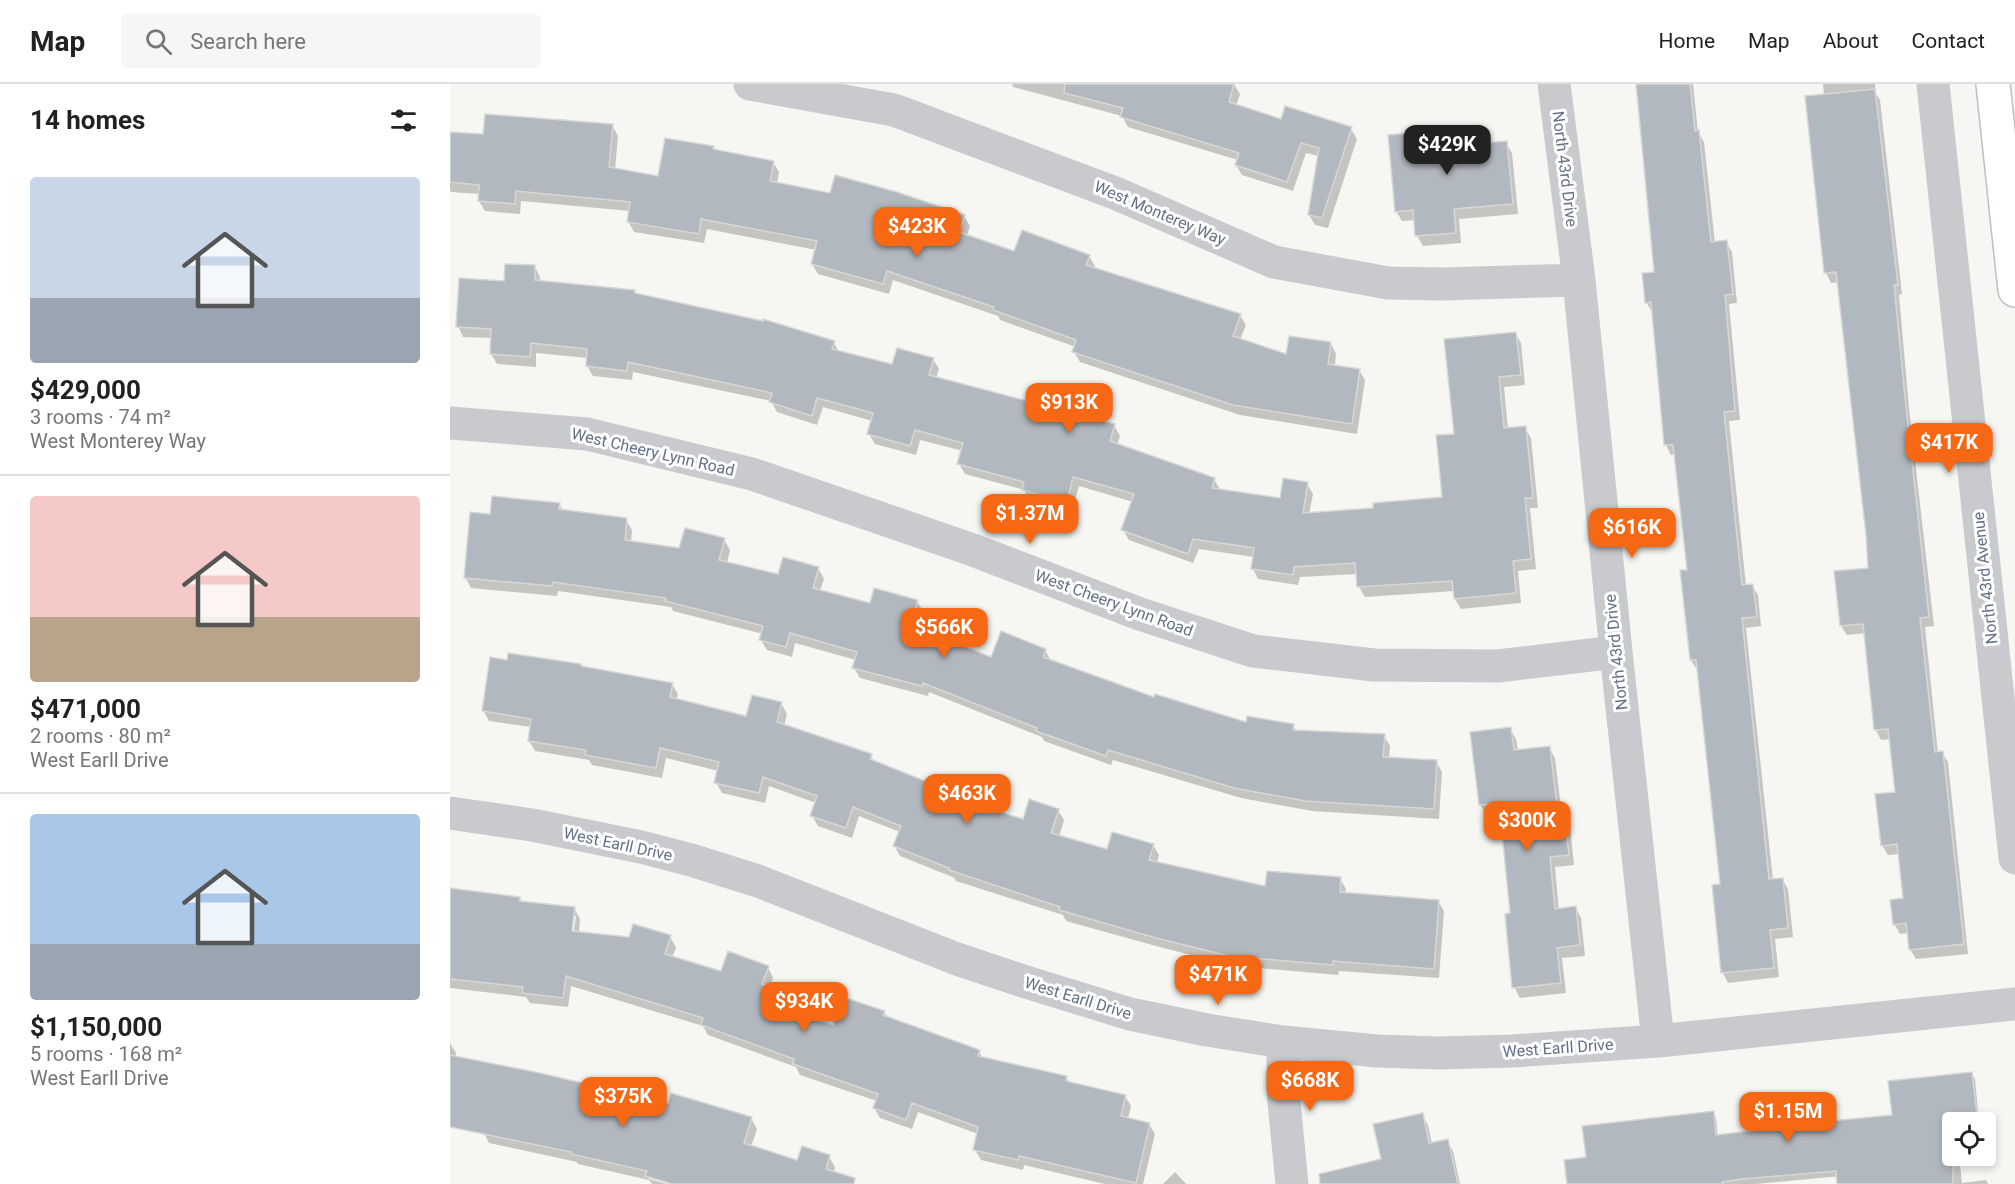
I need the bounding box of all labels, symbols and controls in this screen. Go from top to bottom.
search box [121,14,541,68]
text: Map [30,25,85,58]
icon: search [142,25,175,58]
text: Search here [190,29,306,54]
text: Home [1659,29,1715,53]
text: Map [1748,29,1790,53]
text: About [1823,29,1879,53]
text: Contact [1912,29,1985,53]
icon: filters [387,104,420,137]
text: 14 homes [30,105,145,135]
street label: North 43rd Drive [1548,110,1582,228]
pin: $429K [1405,125,1489,176]
text: $429K [1418,132,1476,156]
street label: West Monterey Way [1091,177,1229,249]
pin: $423K [875,207,959,258]
text: $423K [888,214,946,238]
icon: home [171,216,279,324]
text: $429,000 [30,375,141,405]
pin: $913K [1027,383,1111,434]
text: $913K [1040,390,1098,414]
text: 3 rooms · 74 m² [30,405,171,429]
pin: $417K [1907,423,1991,474]
street label: West Cheery Lynn Road [570,424,736,480]
text: West Monterey Way [30,429,206,453]
text: $417K [1920,430,1978,454]
pin: $1.37M [981,494,1079,545]
text: $1.37M [995,501,1065,525]
pin: $616K [1590,508,1674,559]
street label: North 43rd Avenue [1969,511,2001,645]
text: $616K [1603,515,1661,539]
icon: home [171,535,279,643]
street label: West Cheery Lynn Road [1032,566,1196,640]
street label: North 43rd Drive [1600,593,1632,711]
pin: $566K [902,608,986,659]
text: $566K [915,615,973,639]
text: $471,000 [30,694,141,724]
text: 2 rooms · 80 m² [30,724,171,748]
text: West Earll Drive [30,748,169,772]
pin: $463K [925,774,1009,825]
text: $463K [938,781,996,805]
pin: $300K [1485,801,1569,852]
text: $300K [1498,808,1556,832]
street label: West Earll Drive [562,823,674,865]
icon: home [171,853,279,961]
pin: $471K [1176,955,1260,1006]
text: $471K [1189,962,1247,986]
street label: West Earll Drive [1022,973,1134,1023]
pin: $934K [762,982,846,1033]
text: $934K [775,989,833,1013]
text: $1,150,000 [30,1012,162,1042]
street label: West Earll Drive [1502,1035,1614,1061]
text: 5 rooms · 168 m² [30,1042,182,1066]
pin: $668K [1268,1061,1352,1112]
text: West Earll Drive [30,1066,169,1090]
text: $668K [1281,1068,1339,1092]
pin: $375K [581,1077,665,1128]
text: $375K [594,1084,652,1108]
pin: $1.15M [1739,1092,1837,1143]
text: $1.15M [1753,1099,1823,1123]
map controls [1942,1112,1996,1166]
button: locate [1942,1112,1996,1166]

